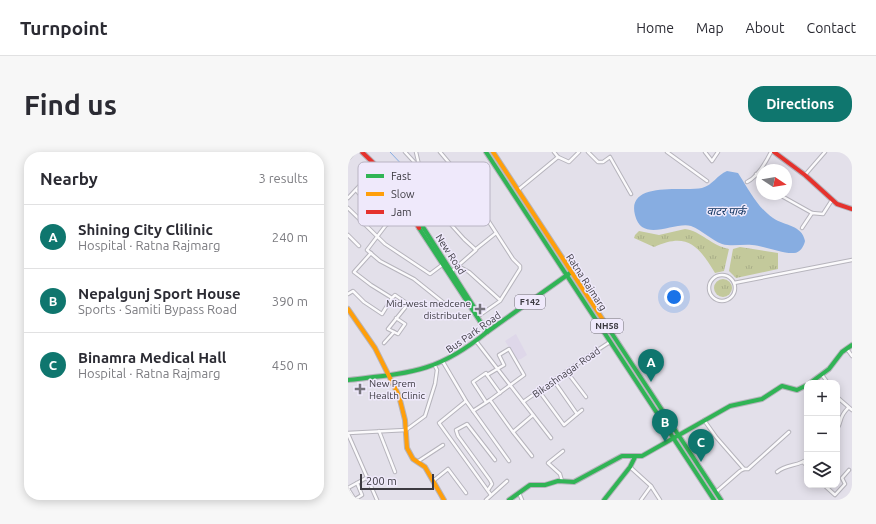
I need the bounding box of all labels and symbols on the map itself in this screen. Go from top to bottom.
legend [358,162,490,226]
north arrow [756,164,792,200]
text: Fast [391,170,412,182]
text: Slow [391,188,415,200]
water label: वाटर पार्क [706,205,748,217]
text: Jam [391,206,412,218]
street label: New Road [434,232,468,277]
street label: Ratna Rajmarg [564,252,609,313]
your location [664,287,684,307]
road number: F142 [515,295,545,309]
place label: Mid-west medcene distributer [386,298,471,321]
marker: Mid-west medcene distributer [474,303,486,315]
street label: Bus Park Road [444,309,503,355]
road number: NH58 [591,319,623,333]
street label: Bikashnagar Road [530,345,602,400]
pin: A [638,349,664,382]
place label: New Prem Health Clinic [369,378,425,401]
marker: New Prem Health Clinic [354,383,366,395]
pin: B [652,409,678,442]
pin: C [688,429,714,462]
scale bar [360,472,434,491]

